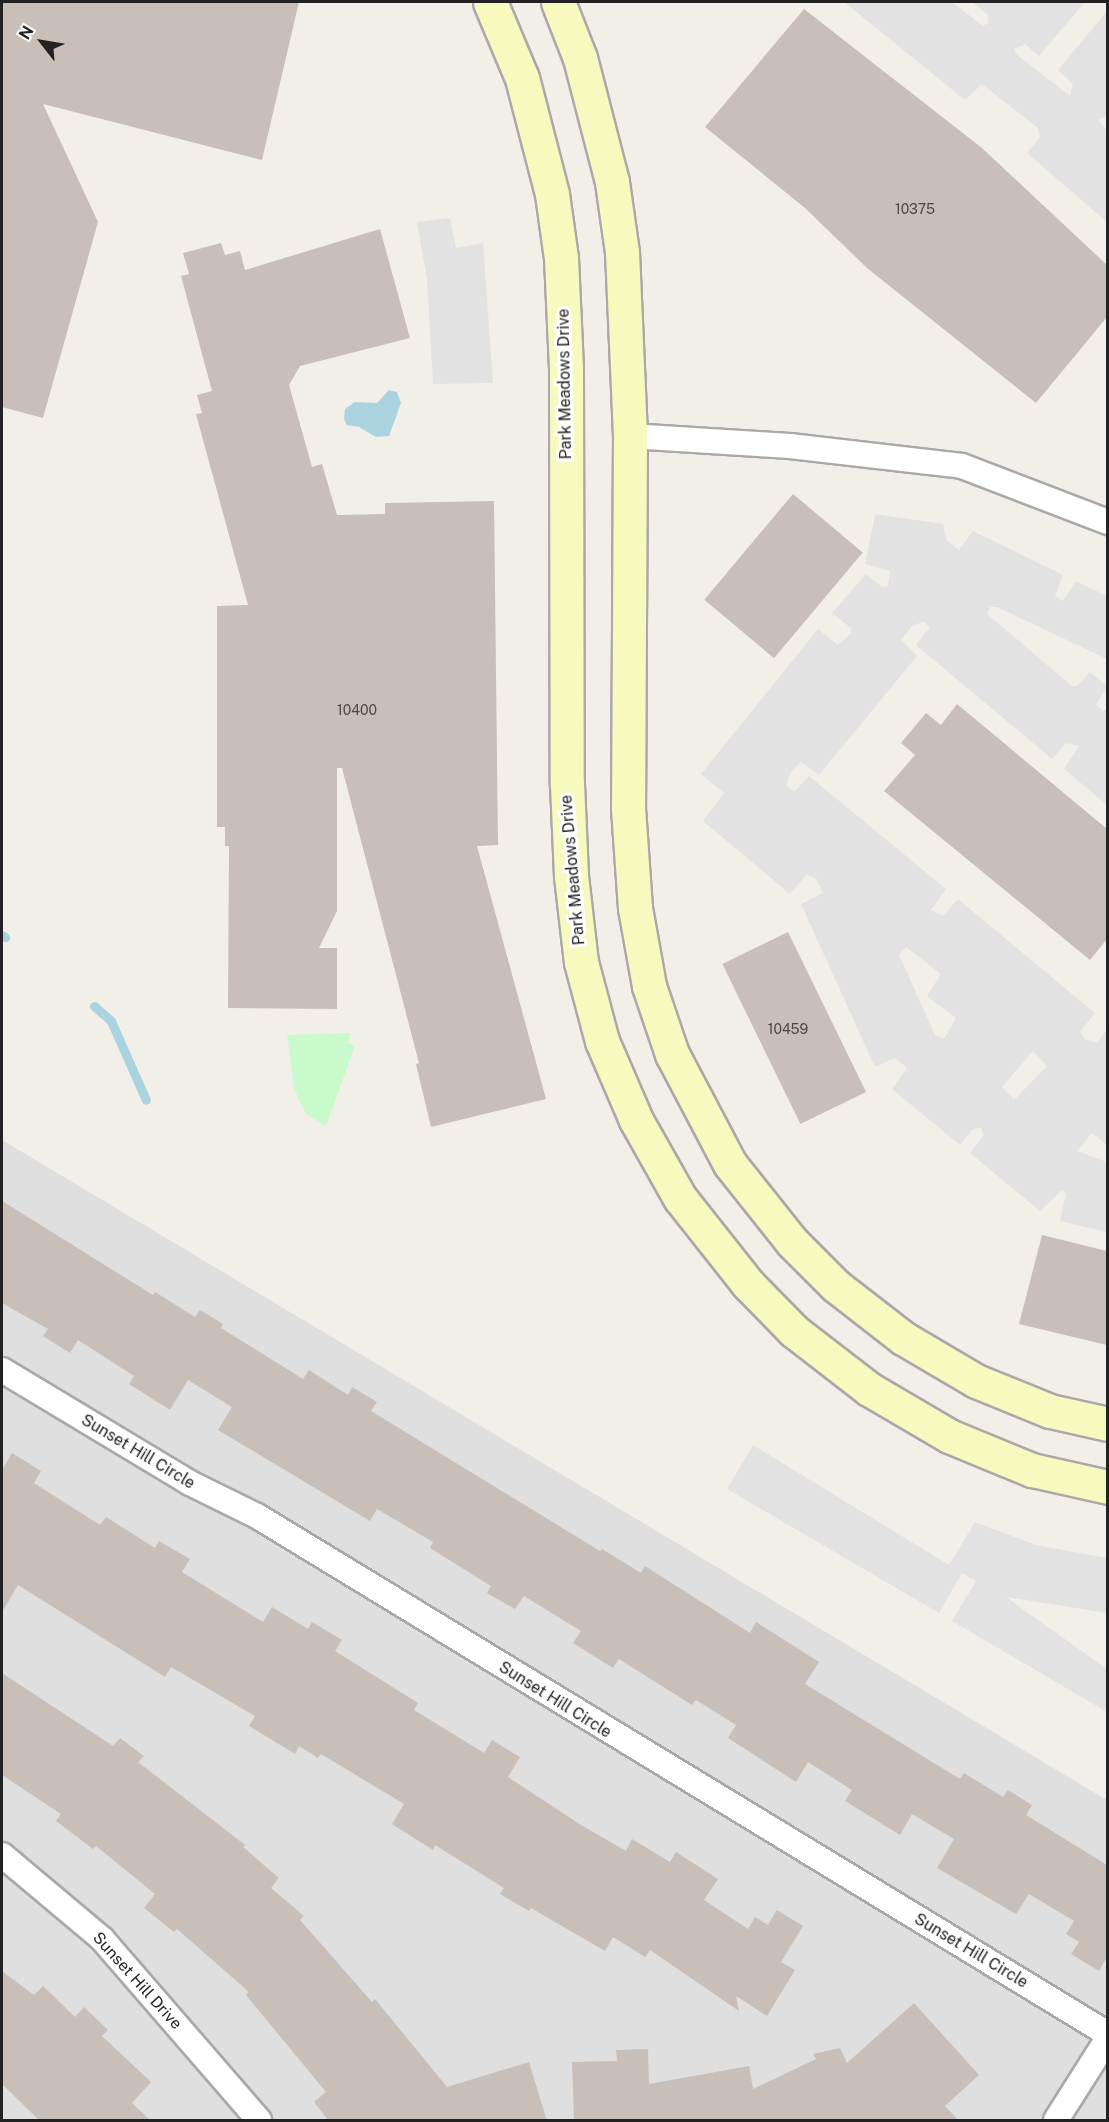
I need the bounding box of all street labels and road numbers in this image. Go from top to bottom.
street label: Park Meadows Drive [554,308,576,460]
street label: Park Meadows Drive [557,794,589,946]
street label: Sunset Hill Circle [78,1411,198,1493]
street label: Sunset Hill Circle [495,1658,615,1742]
street label: Sunset Hill Circle [911,1910,1031,1992]
street label: Sunset Hill Drive [88,1928,186,2034]

